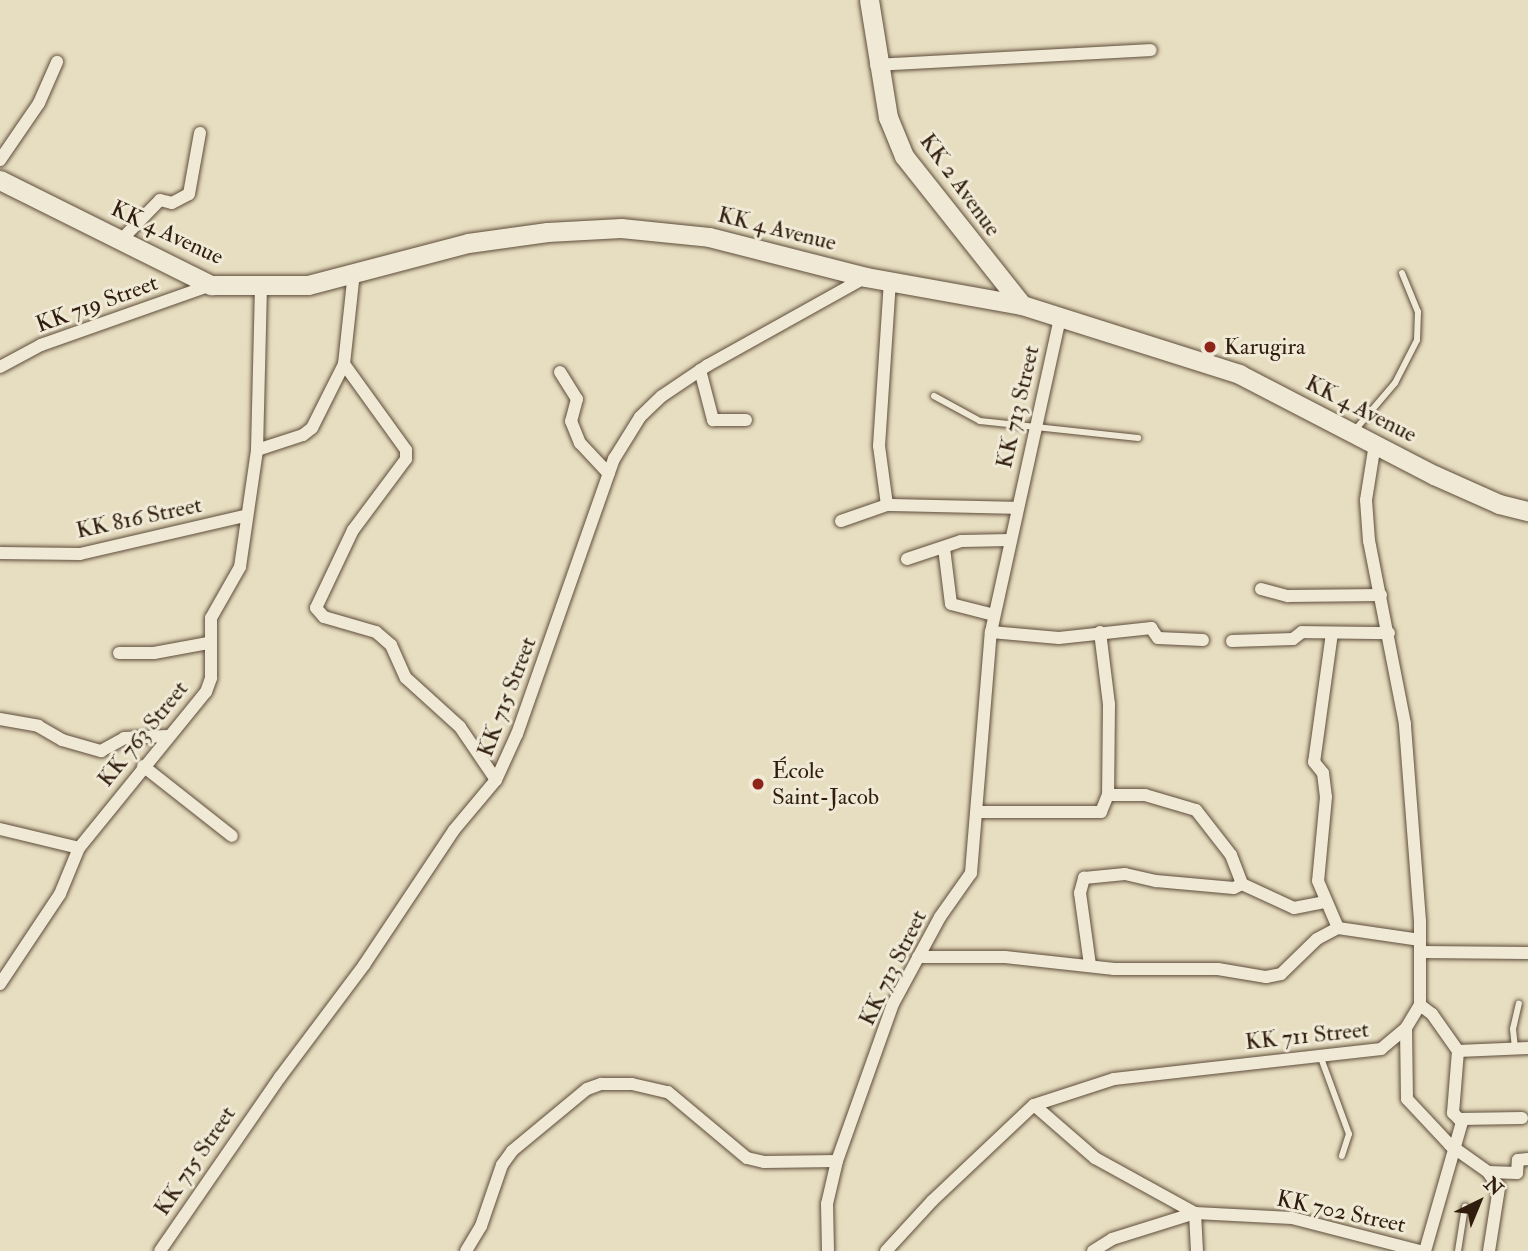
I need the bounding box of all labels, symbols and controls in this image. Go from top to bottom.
street label: KK 2 Avenue [914,128,1006,242]
street label: KK 4 Avenue [106,195,228,271]
street label: KK 4 Avenue [715,201,839,257]
street label: KK 719 Street [32,269,162,339]
place label: Karugira [1224,333,1305,361]
marker: Karugira [1202,339,1218,355]
street label: KK 713 Street [991,343,1045,471]
street label: KK 4 Avenue [1301,369,1421,449]
street label: KK 816 Street [74,491,204,545]
street label: KK 715 Street [472,633,542,761]
street label: KK 763 Street [92,675,194,793]
place label: École Saint-Jacob [772,757,879,811]
marker: École Saint-Jacob [750,776,766,792]
street label: KK 713 Street [853,906,933,1030]
street label: KK 711 Street [1244,1016,1370,1056]
street label: KK 715 Street [148,1101,242,1221]
north arrow [1444,1167,1514,1237]
text: N [1479,1172,1508,1201]
street label: KK 702 Street [1274,1185,1408,1239]

